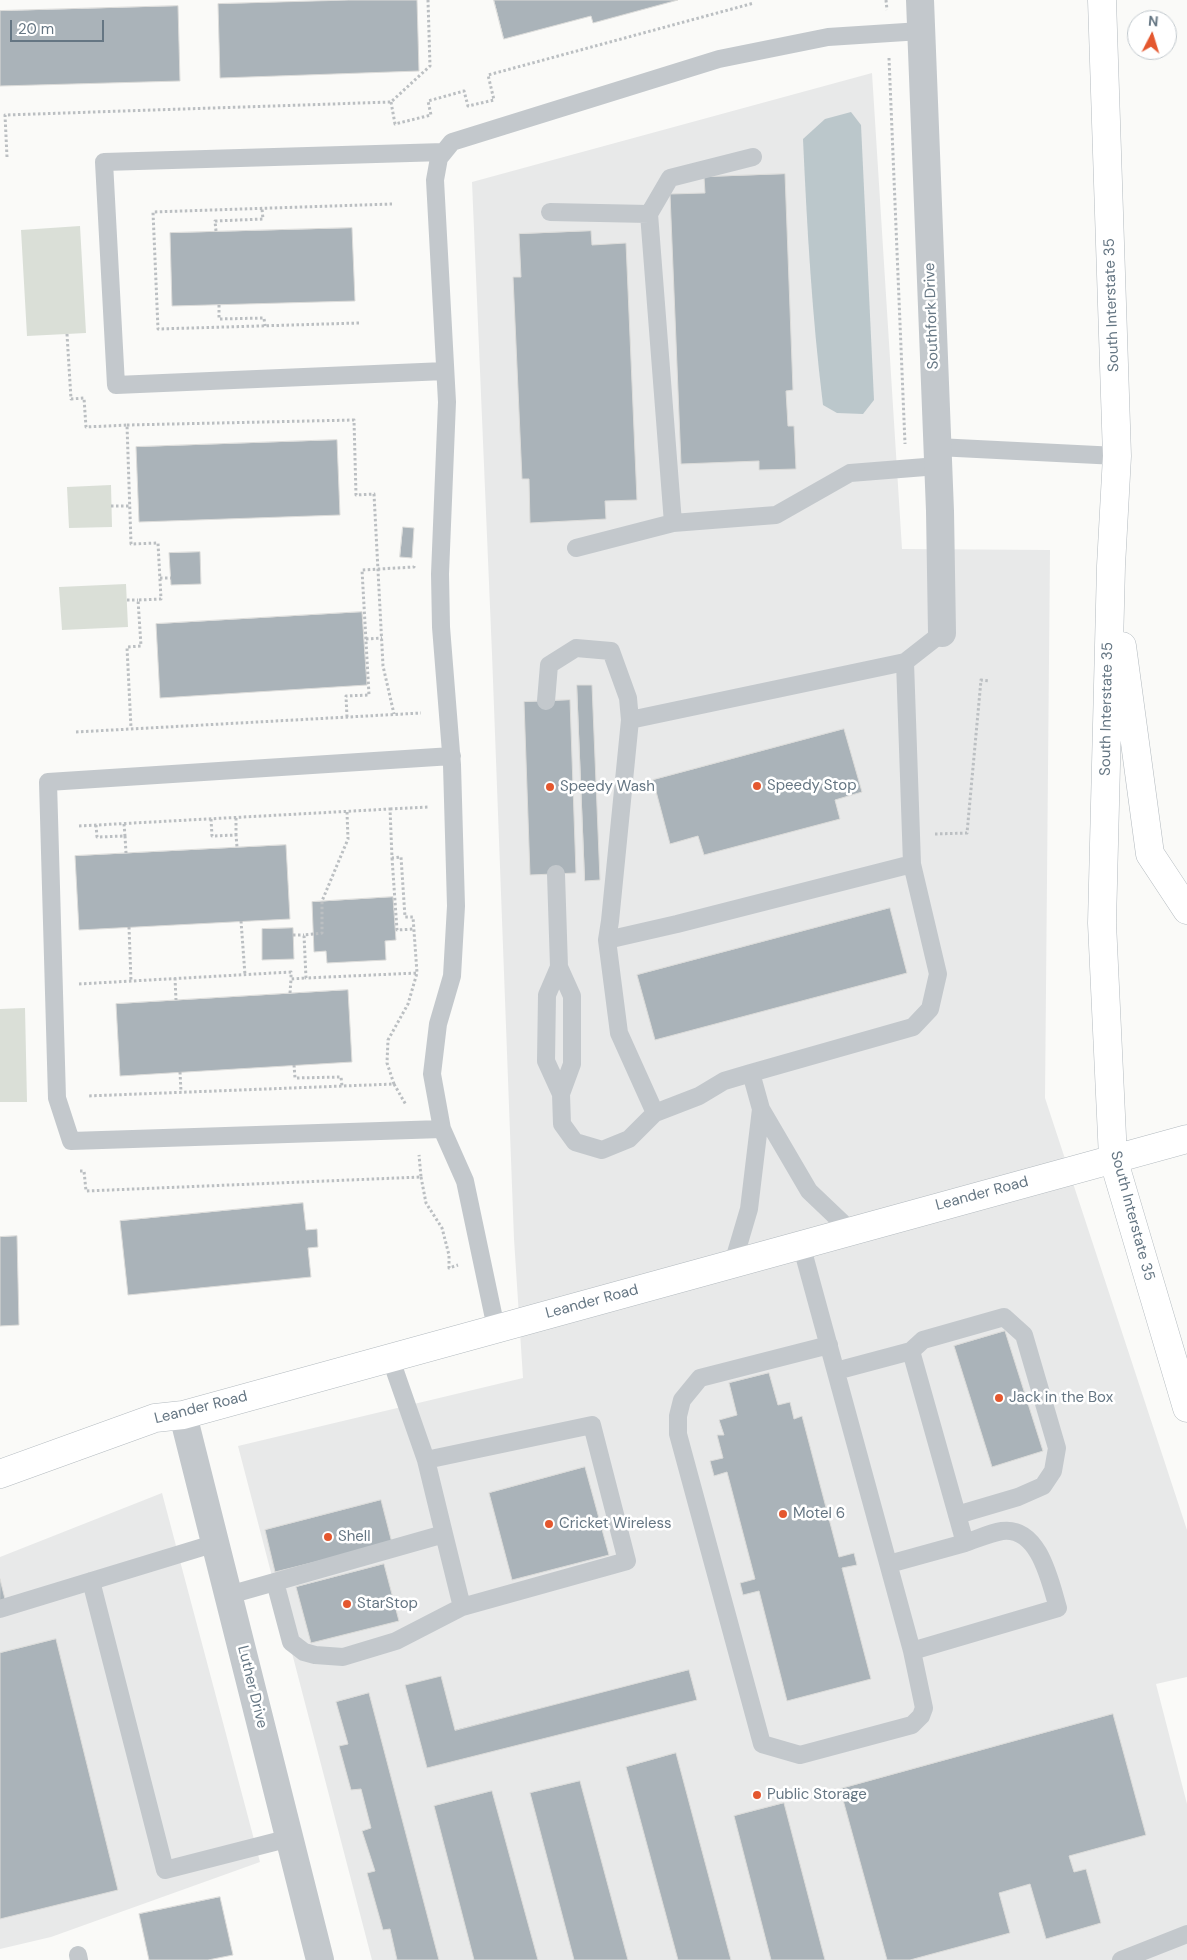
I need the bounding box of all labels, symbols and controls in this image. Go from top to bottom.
scale bar [12,10,106,42]
north arrow [1127,10,1177,60]
text: N [1147,12,1159,30]
text: 20 m [18,19,54,39]
street label: South Interstate 35 [1101,238,1123,372]
street label: Southfork Drive [921,262,943,370]
street label: South Interstate 35 [1097,642,1117,776]
place label: Speedy Stop [767,777,857,795]
place label: Speedy Wash [560,778,655,796]
marker: Speedy Stop [751,780,763,792]
marker: Speedy Wash [544,781,556,793]
street label: South Interstate 35 [1106,1149,1158,1283]
street label: Leander Road [934,1173,1030,1215]
street label: Leander Road [544,1281,640,1323]
street label: Leander Road [153,1388,249,1428]
place label: Jack in the Box [1009,1389,1113,1407]
marker: Jack in the Box [993,1392,1005,1404]
place label: Motel 6 [793,1505,845,1523]
marker: Motel 6 [777,1508,789,1520]
place label: Cricket Wireless [559,1515,671,1533]
marker: Cricket Wireless [543,1518,555,1530]
place label: Shell [338,1528,371,1546]
marker: Shell [322,1531,334,1543]
place label: StarStop [357,1595,418,1613]
marker: StarStop [341,1598,353,1610]
street label: Luther Drive [233,1644,271,1730]
place label: Public Storage [767,1786,867,1804]
marker: Public Storage [751,1789,763,1801]

